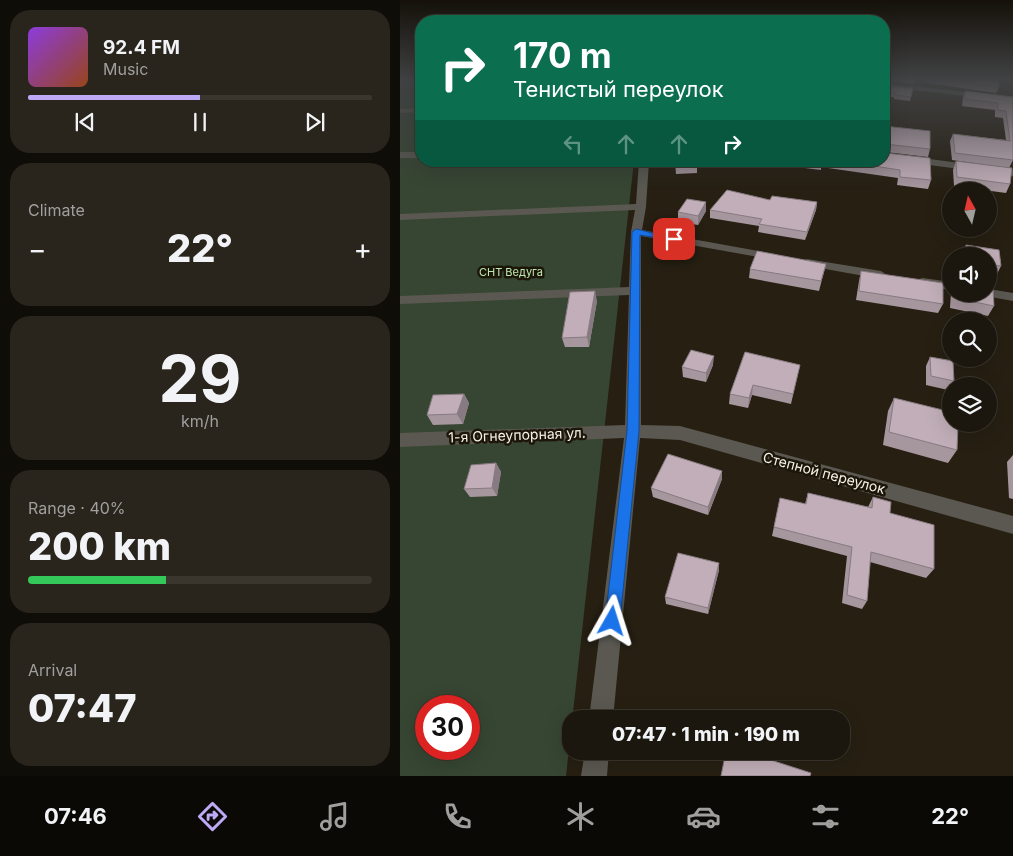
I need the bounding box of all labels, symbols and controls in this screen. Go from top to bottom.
text: 170 m [513,34,612,76]
icon: right [430,35,495,100]
text: 92.4 FM [103,36,180,59]
text: Music [103,59,148,79]
text: Тенистый переулок [513,76,724,102]
icon: previous [71,108,99,136]
icon: pause [186,108,214,136]
icon: next [301,108,329,136]
icon: left [559,130,587,158]
icon: ahead [612,130,640,158]
icon: ahead [665,130,693,158]
icon: right [718,130,746,158]
north arrow [942,182,998,238]
map controls [942,182,997,432]
text: Climate [28,200,85,220]
pin [653,218,695,260]
text: 22° [167,225,233,271]
icon: arrive [660,225,688,253]
text: − [28,232,47,266]
text: + [353,232,372,266]
button: sound [942,247,997,302]
park label: СНТ Ведуга [479,265,543,279]
button: search [942,312,997,367]
text: 29 [158,339,242,418]
button: layers [942,377,997,432]
text: km/h [181,411,219,431]
street label: 1-я Огнеупорная ул. [448,424,586,445]
street label: Степной переулок [761,448,888,497]
text: Range · 40% [28,498,126,518]
text: 200 km [28,523,171,569]
position arrow [585,594,637,646]
text: Arrival [28,660,77,680]
text: 07:47 [28,685,137,731]
speed limit sign: 30 [415,695,480,760]
text: 07:47 · 1 min · 190 m [612,723,800,746]
icon: directions [195,799,230,834]
icon: music [317,799,352,834]
icon: phone [440,799,475,834]
icon: climate [563,799,598,834]
icon: car [686,799,721,834]
icon: filters [808,799,843,834]
text: 07:46 [44,803,107,829]
text: 22° [931,803,969,829]

